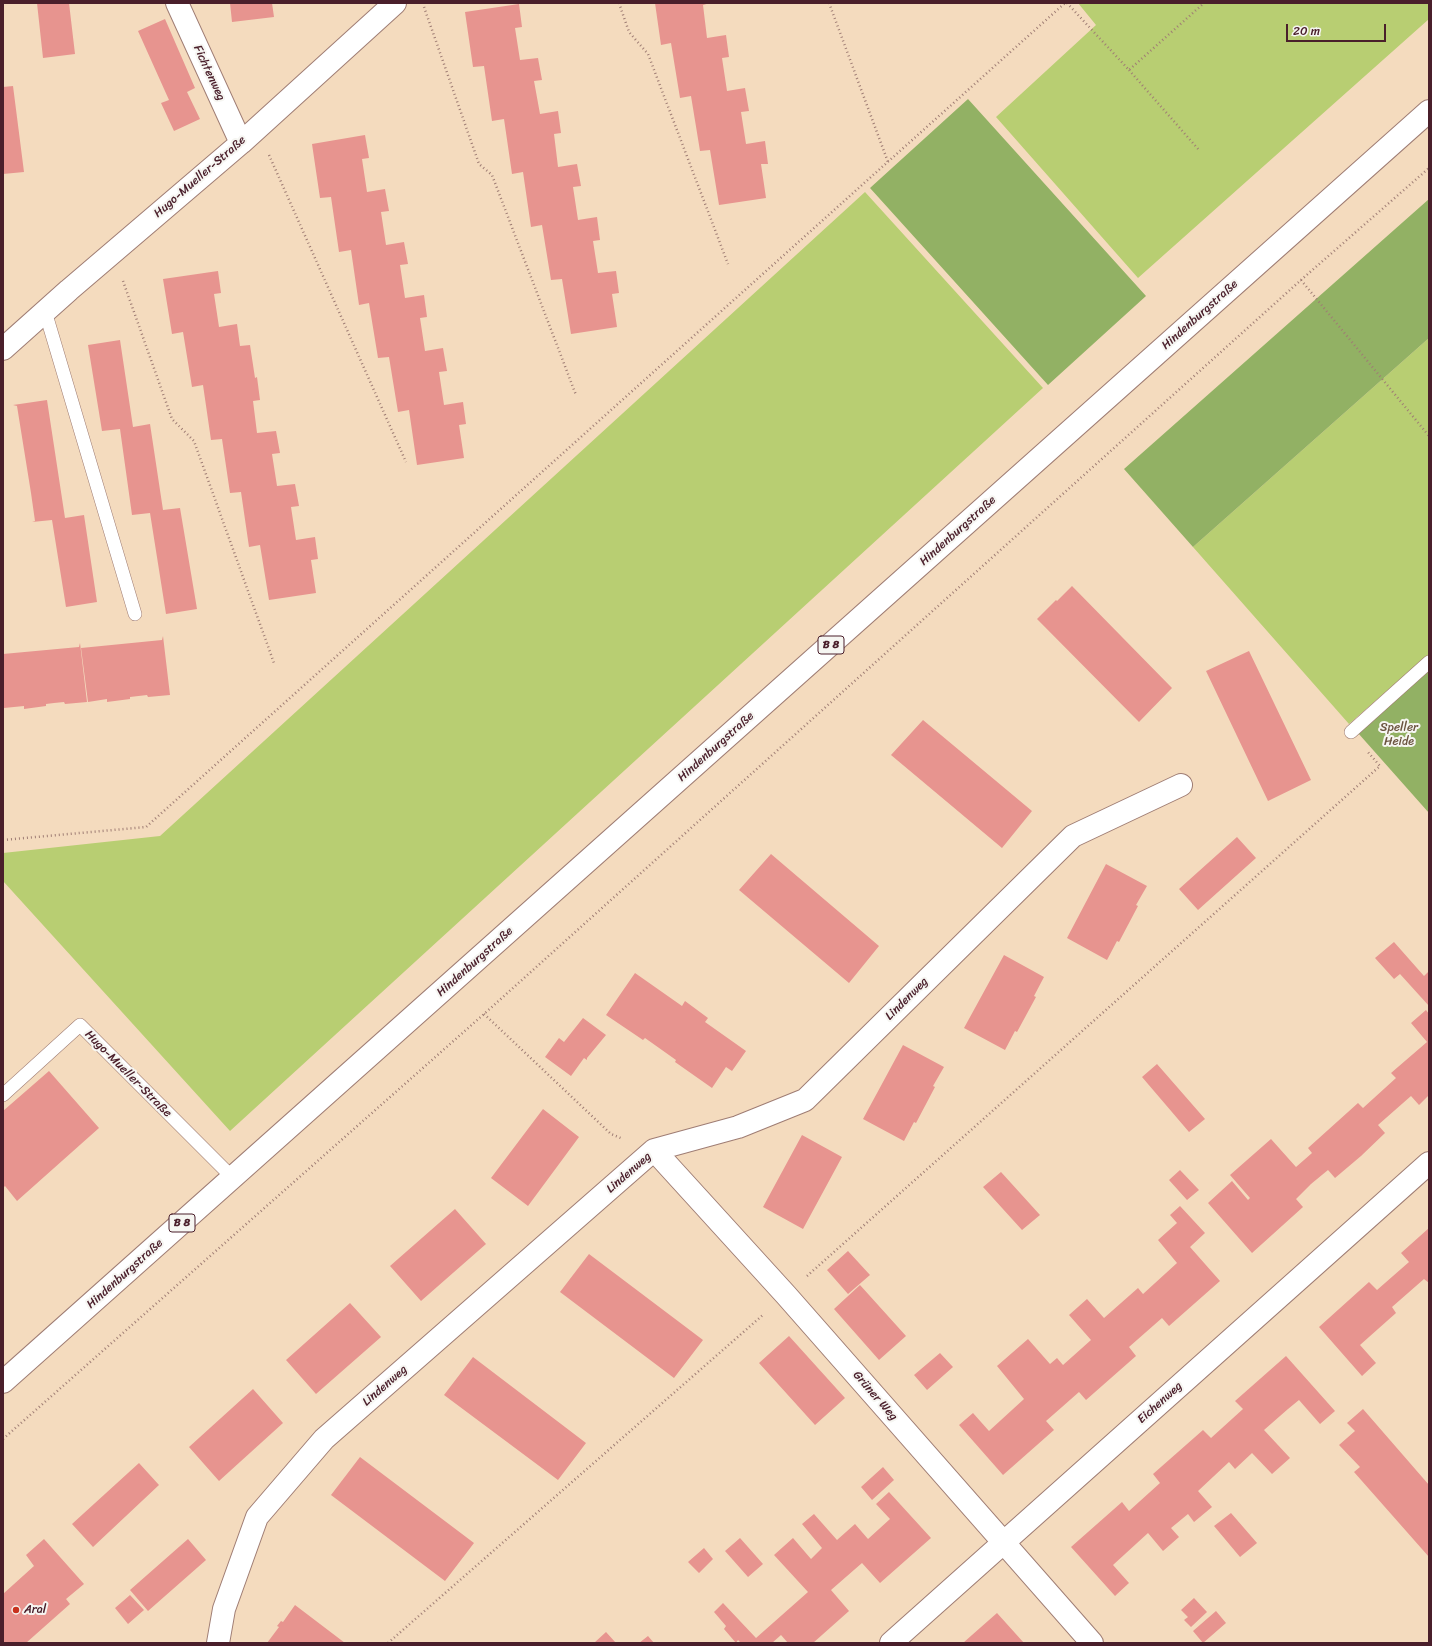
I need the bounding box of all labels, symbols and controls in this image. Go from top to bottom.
scale bar [1288,16,1388,42]
text: 20 m [1293,20,1320,42]
street label: Fichtenweg [190,43,228,103]
street label: Hugo-Mueller-Straße [151,133,249,221]
street label: Hindenburgstraße [1159,277,1241,353]
street label: Hindenburgstraße [917,493,999,569]
road number: B 8 [818,636,844,654]
street label: Hindenburgstraße [675,709,757,785]
park label: Speller Heide [1380,721,1418,749]
street label: Hindenburgstraße [434,924,516,1000]
street label: Lindenweg [883,975,931,1023]
street label: Hugo-Mueller-Straße [81,1027,175,1121]
street label: Lindenweg [604,1150,654,1196]
road number: B 8 [169,1214,195,1232]
street label: Hindenburgstraße [84,1236,166,1312]
street label: Lindenweg [360,1363,410,1409]
street label: Grüner Weg [850,1368,900,1424]
street label: Eichenweg [1135,1379,1185,1427]
place label: Aral [24,1603,46,1617]
marker: Aral [11,1605,21,1615]

